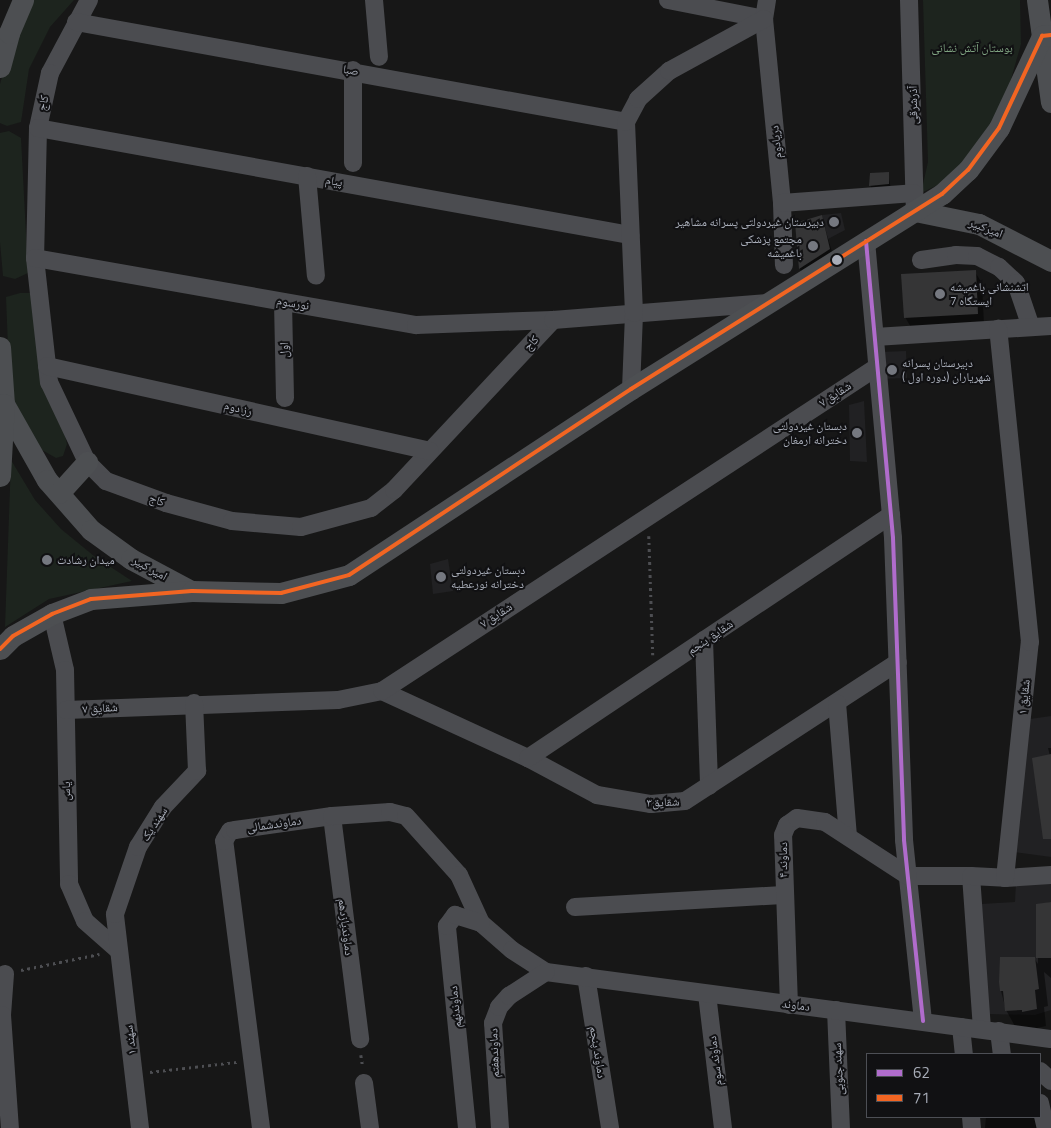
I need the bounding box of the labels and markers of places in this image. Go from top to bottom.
place label: دبیرستان غیردولتی پسرانه مشاهیر [675,215,824,229]
marker: دبیرستان غیردولتی پسرانه مشاهیر [828,216,840,228]
place label: مجتمع پزشکی باغمیشه [740,232,802,260]
marker: مجتمع پزشکی باغمیشه [806,239,820,253]
unlabelled marker [832,255,842,265]
place label: اتشنشانی باغمیشه ایستگاه 7 [950,280,1029,308]
marker: اتشنشانی باغمیشه ایستگاه 7 [934,288,946,300]
place label: دبیرستان پسرانه شهریاران (دوره اول ) [902,356,991,384]
marker: دبیرستان پسرانه شهریاران (دوره اول ) [886,364,898,376]
place label: دبستان غیردولتی دخترانه ارمغان [773,419,847,447]
marker: دبستان غیردولتی دخترانه ارمغان [851,427,863,439]
place label: میدان رشادت [57,553,115,567]
marker: میدان رشادت [41,554,53,566]
place label: دبستان غیردولتی دخترانه نورعطیه [451,563,525,591]
marker: دبستان غیردولتی دخترانه نورعطیه [435,571,447,583]

